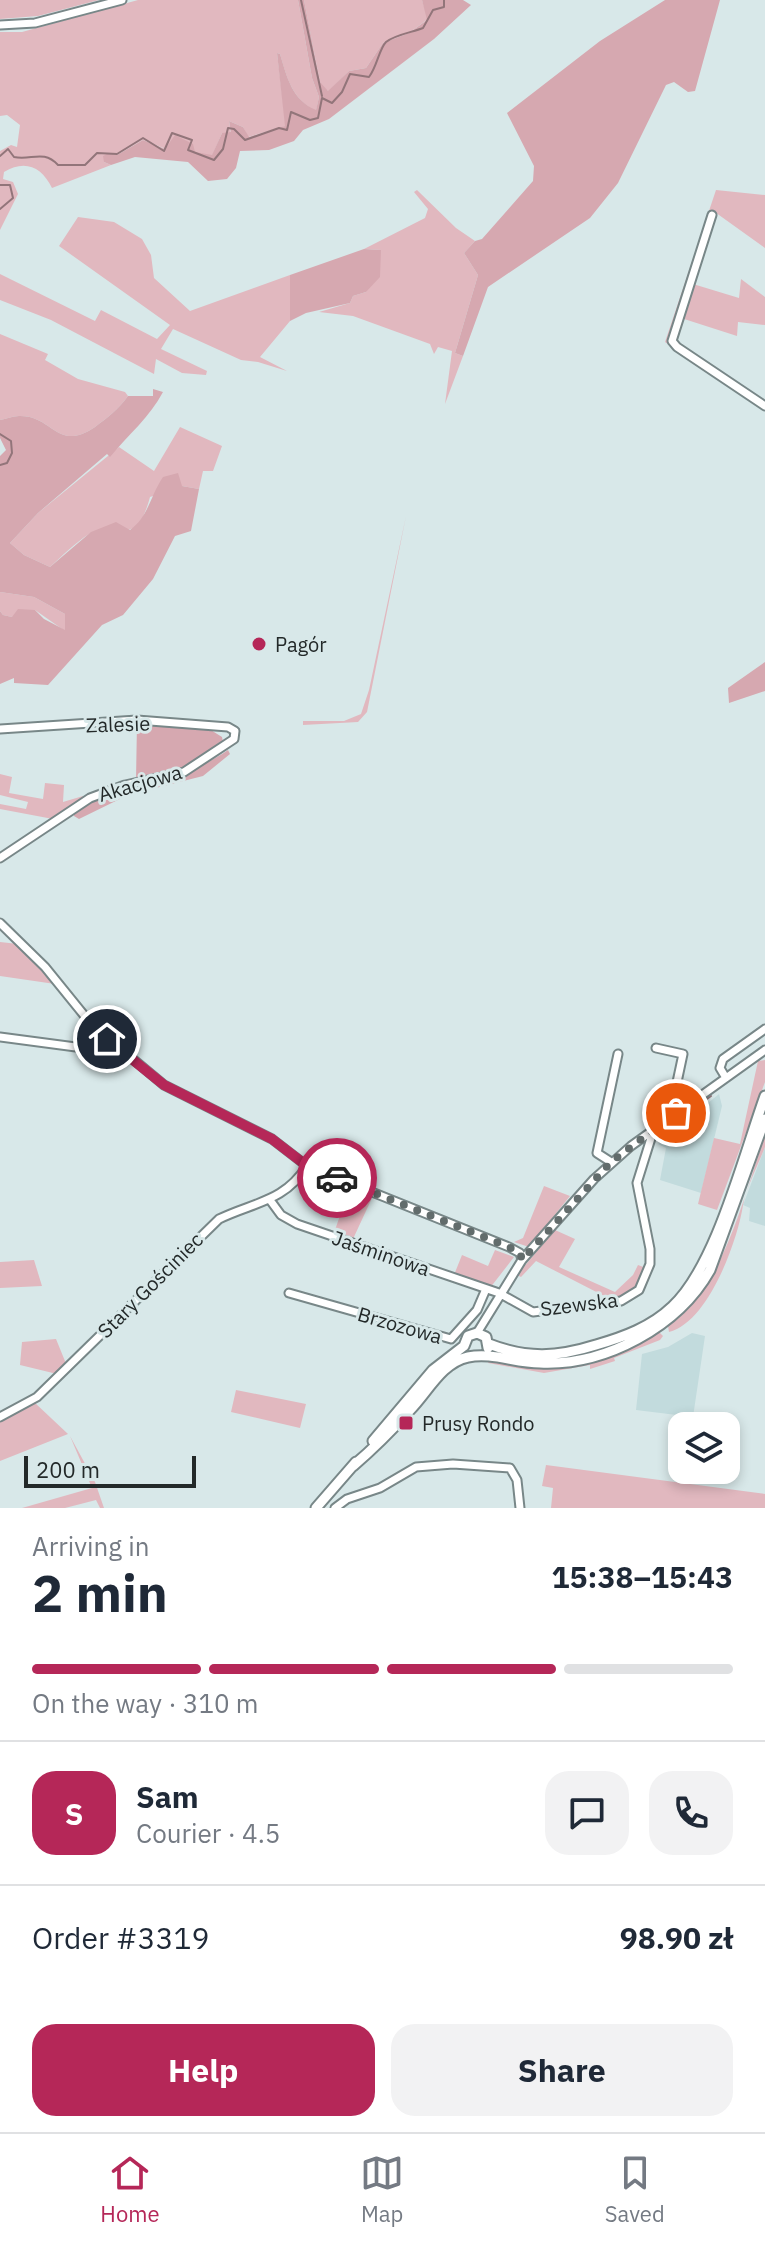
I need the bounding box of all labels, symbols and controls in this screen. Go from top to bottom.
place label: Pagór [275,631,327,658]
marker: Pagór [250,635,268,653]
street label: Zalesie [85,709,151,739]
street label: Akacjowa [95,758,185,808]
pin [73,1005,141,1073]
icon: home [85,1017,129,1061]
pin [642,1079,710,1147]
icon: bag [654,1091,698,1135]
courier [297,1138,377,1218]
icon: car [315,1156,359,1200]
street label: Jaśminowa [329,1224,434,1282]
street label: Stary Gościniec [91,1226,209,1344]
street label: Szewska [539,1286,620,1322]
street label: Brzozowa [355,1300,446,1350]
place label: Prusy Rondo [422,1410,535,1437]
map controls [668,1412,740,1484]
button: layers [668,1412,740,1484]
marker: Prusy Rondo [397,1414,415,1432]
scale bar [24,1452,196,1488]
text: 200 m [36,1455,100,1484]
text: Arriving in [32,1529,149,1563]
text: 15:38–15:43 [552,1557,733,1596]
text: 2 min [32,1559,168,1626]
text: On the way · 310 m [32,1686,258,1720]
button: chat [545,1771,629,1855]
button: phone [649,1771,733,1855]
text: Sam [136,1777,199,1816]
text: S [65,1794,83,1833]
text: Courier · 4.5 [136,1816,280,1850]
text: Order #3319 [32,1918,209,1957]
text: 98.90 zł [620,1918,733,1957]
button: Help [32,2024,375,2116]
button: Share [391,2024,733,2116]
tab: Home [100,2151,160,2228]
tab: Map [360,2151,404,2228]
tab: Saved [605,2151,665,2228]

